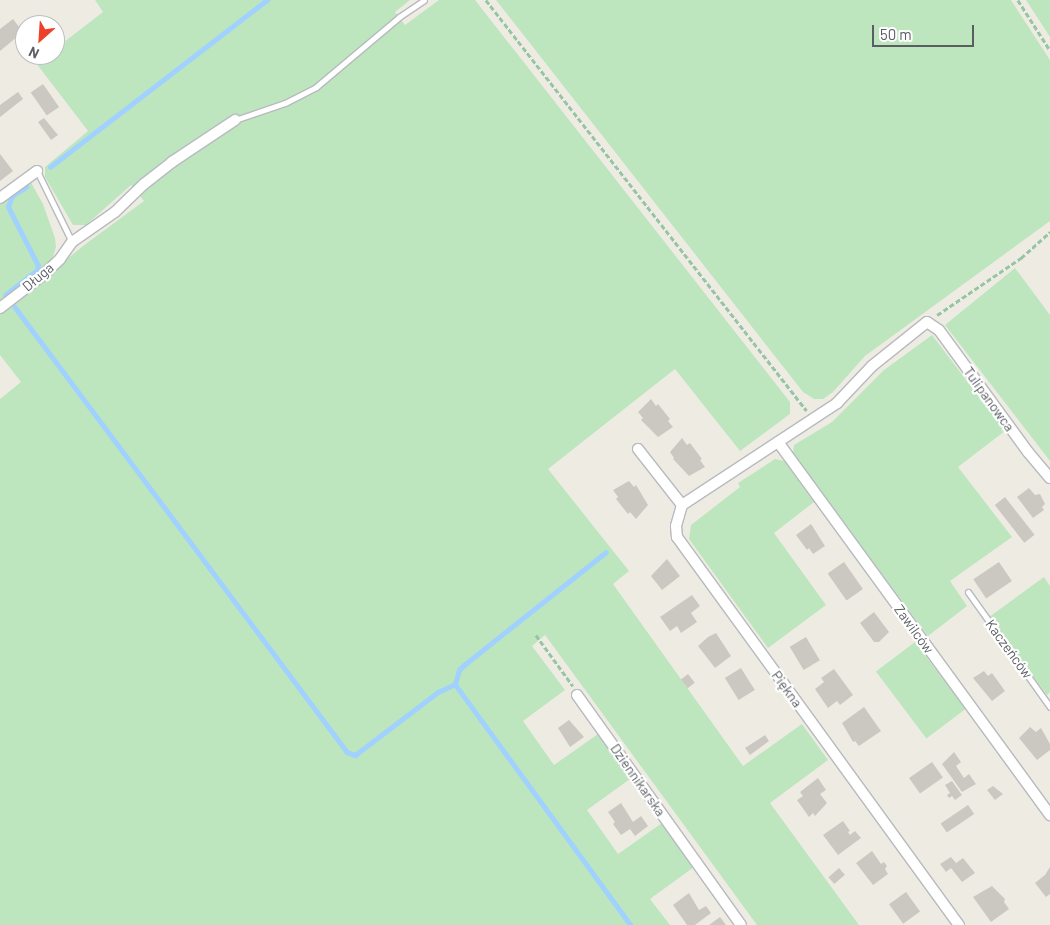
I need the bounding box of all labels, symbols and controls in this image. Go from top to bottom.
north arrow [15,15,65,65]
scale bar [875,15,978,47]
text: 50 m [880,25,912,43]
text: N [26,43,42,63]
street label: Długa [19,259,57,295]
street label: Tulipanowca [960,363,1018,435]
street label: Zawilców [891,601,937,657]
street label: Kaczeńców [982,616,1036,682]
street label: Piękna [768,667,806,711]
street label: Dziennikarska [607,741,669,819]

